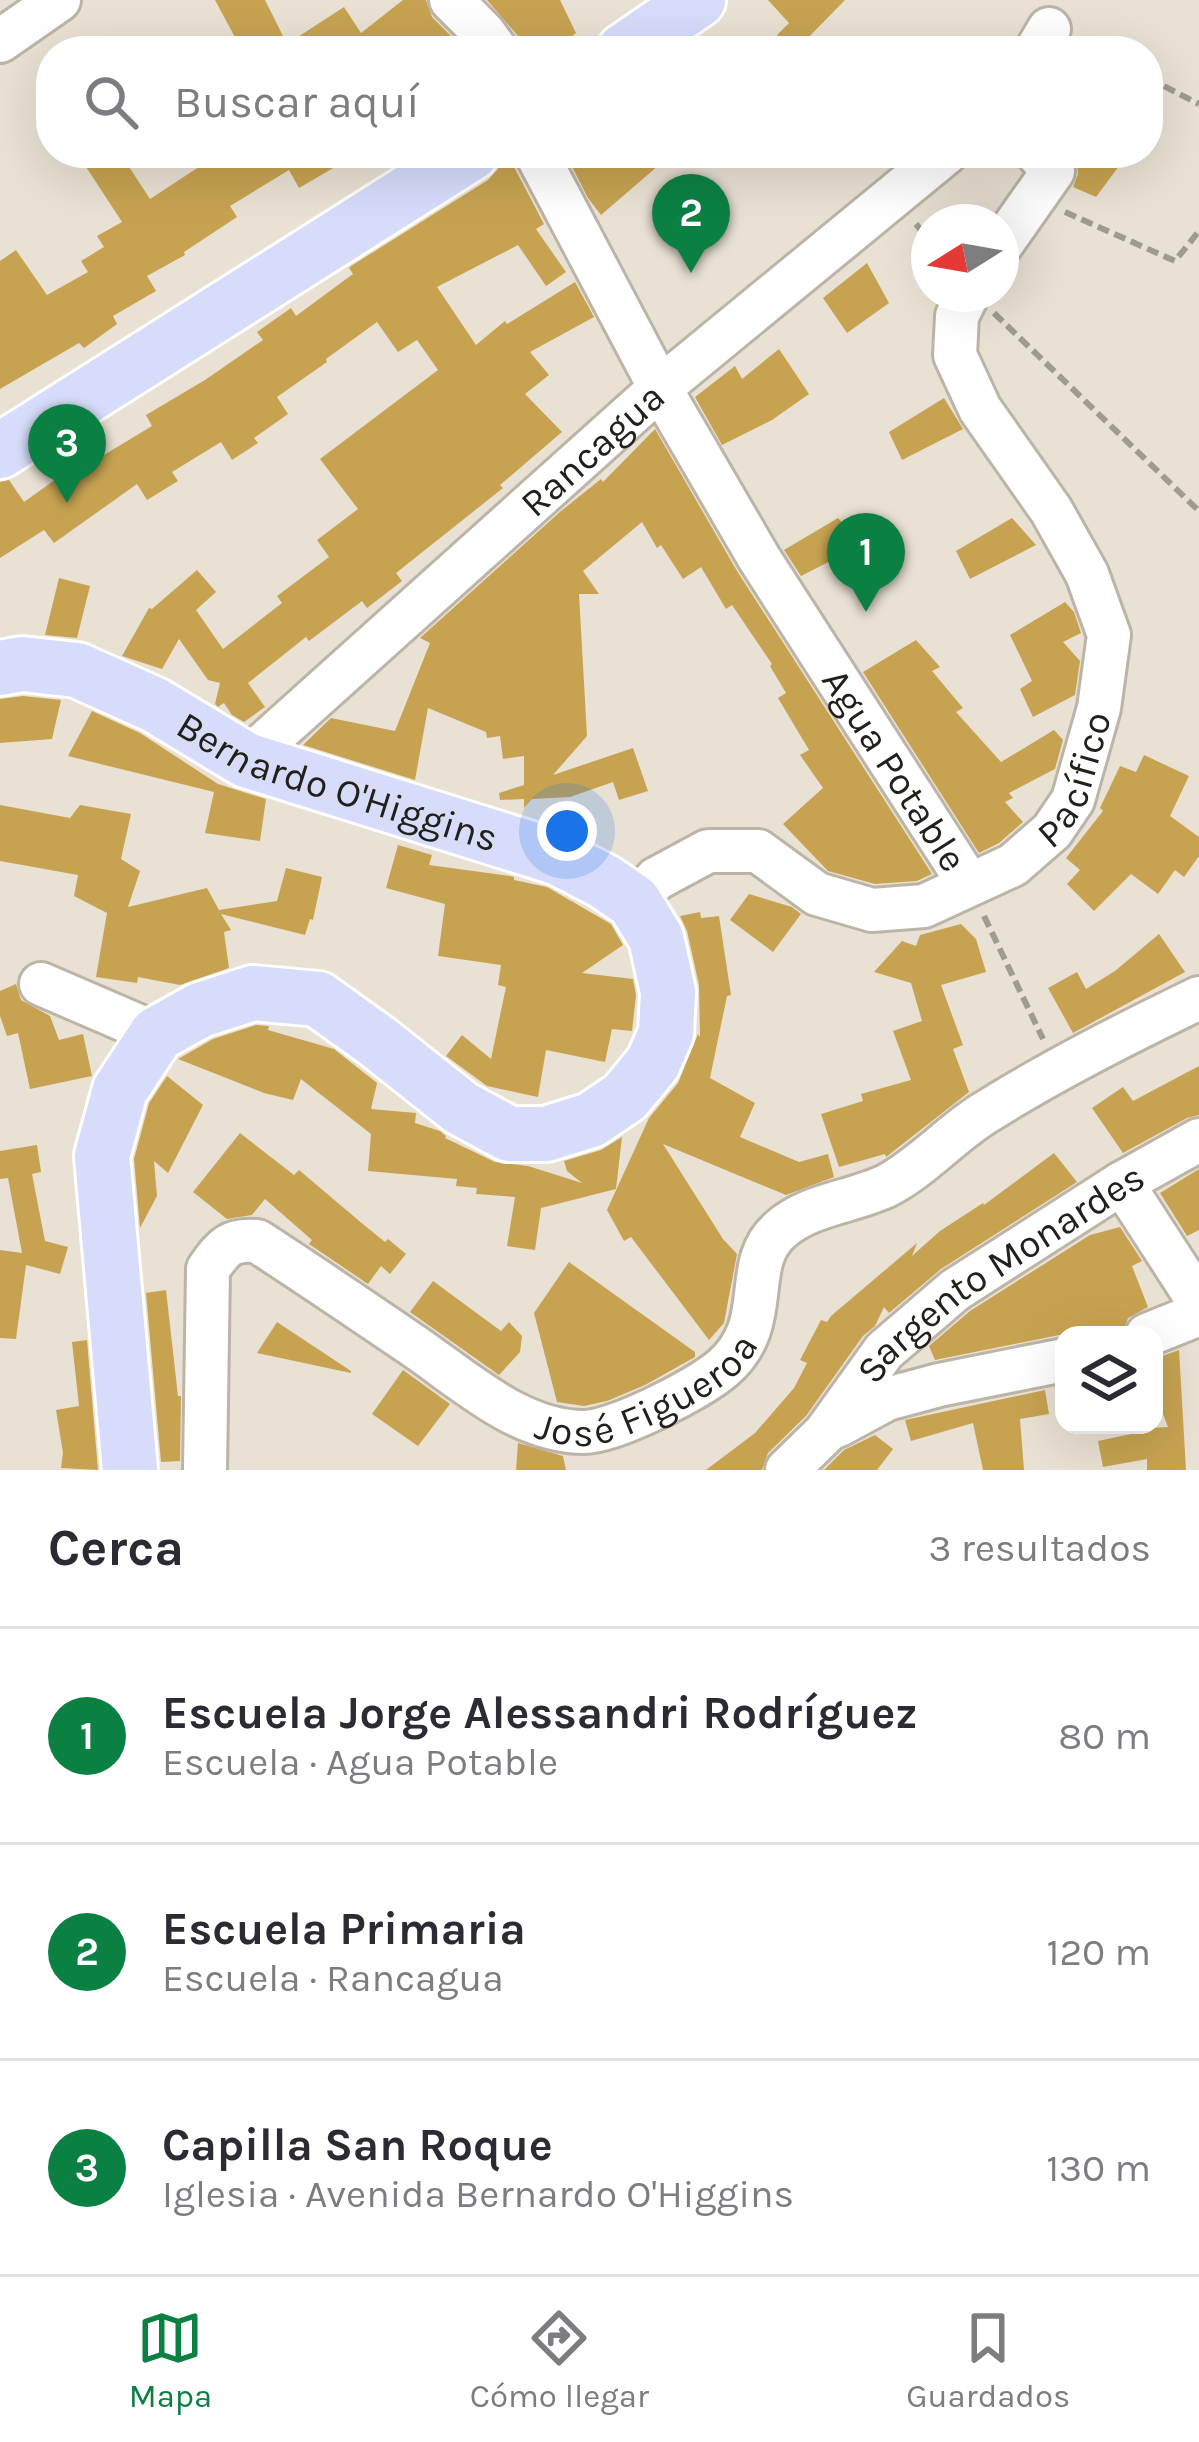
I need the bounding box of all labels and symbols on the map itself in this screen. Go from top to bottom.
pin: 2 [652,174,730,273]
north arrow [911,204,1019,312]
street label: Rancagua [511,373,674,526]
pin: 3 [28,404,106,503]
pin: 1 [827,513,905,612]
street label: Agua Potable [812,660,977,880]
street label: Bernardo O'Higgins [168,702,504,862]
street label: Pacífico [1028,706,1121,857]
your location [537,801,597,861]
street label: Sargento Monardes [847,1153,1152,1392]
street label: José Figueroa [530,1326,767,1456]

